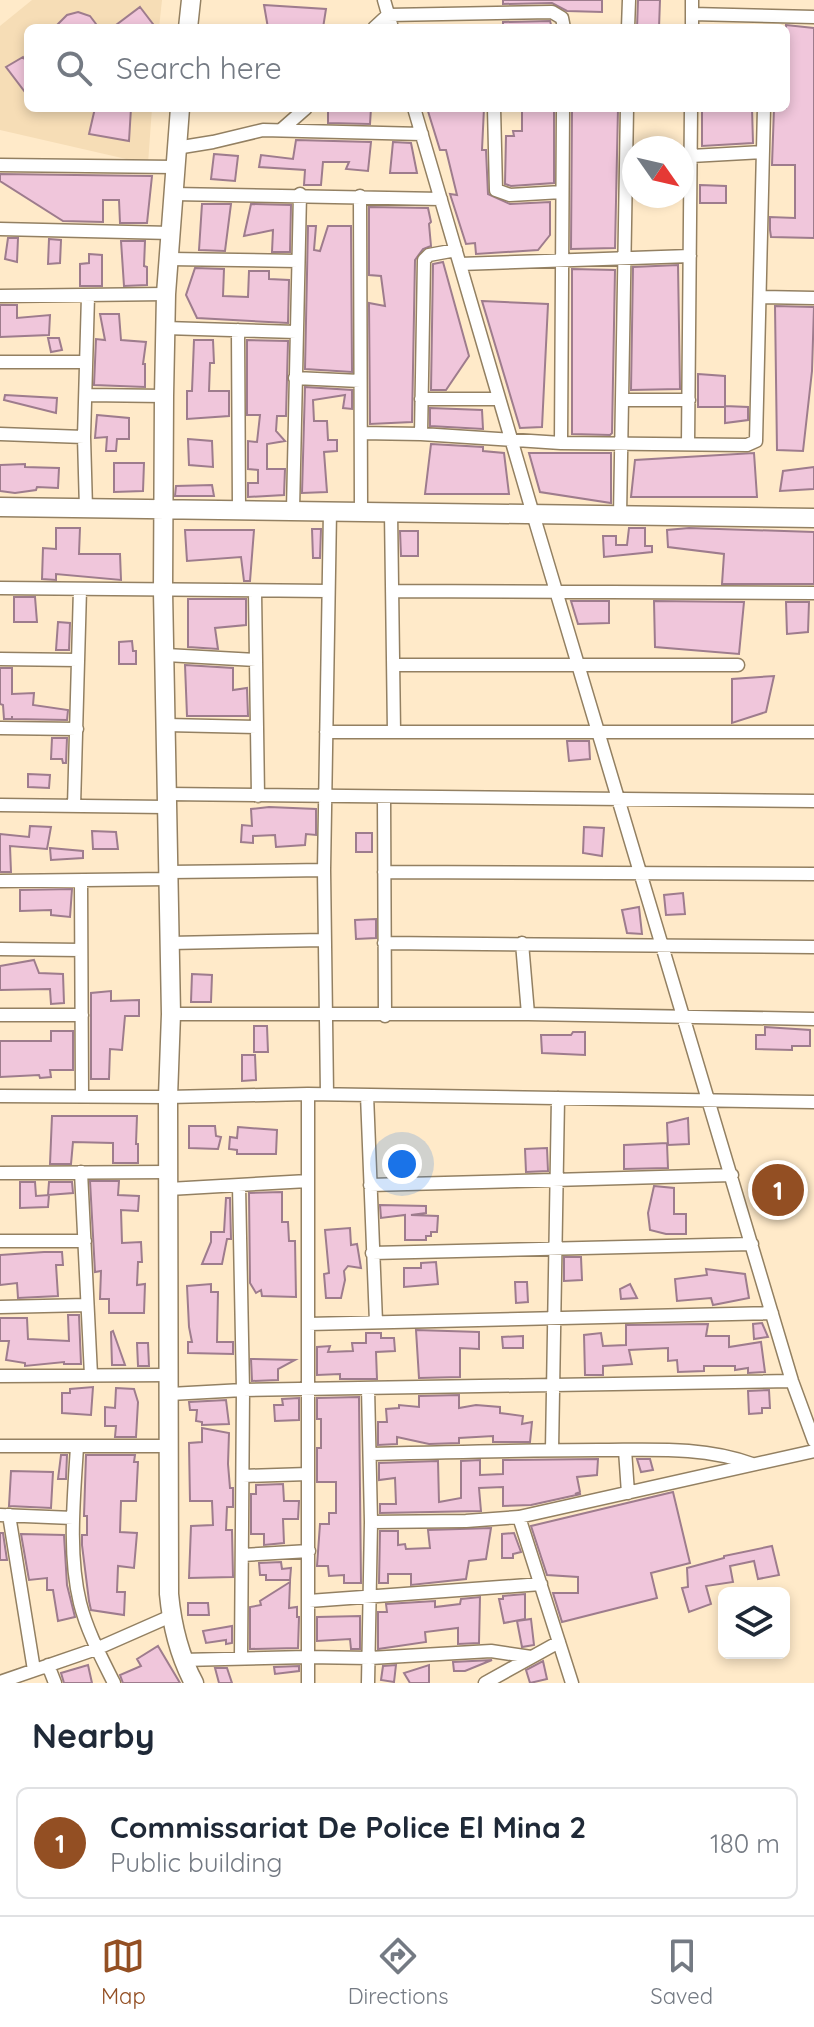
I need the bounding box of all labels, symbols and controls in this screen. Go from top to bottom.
search box [24,24,790,112]
icon: search [52,46,96,90]
text: Search here [116,49,282,87]
north arrow [622,136,694,208]
your location [382,1144,422,1184]
pin: 1 [752,1160,804,1220]
map controls [718,1587,790,1659]
button: layers [718,1587,790,1659]
text: Nearby [32,1714,155,1757]
text: Commissariat De Police El Mina 2 [110,1808,586,1846]
text: 1 [55,1827,65,1860]
text: 180 m [710,1827,780,1860]
text: Public building [110,1846,282,1879]
tab: Map [101,1934,146,2010]
tab: Directions [348,1934,448,2010]
tab: Saved [650,1934,713,2010]

